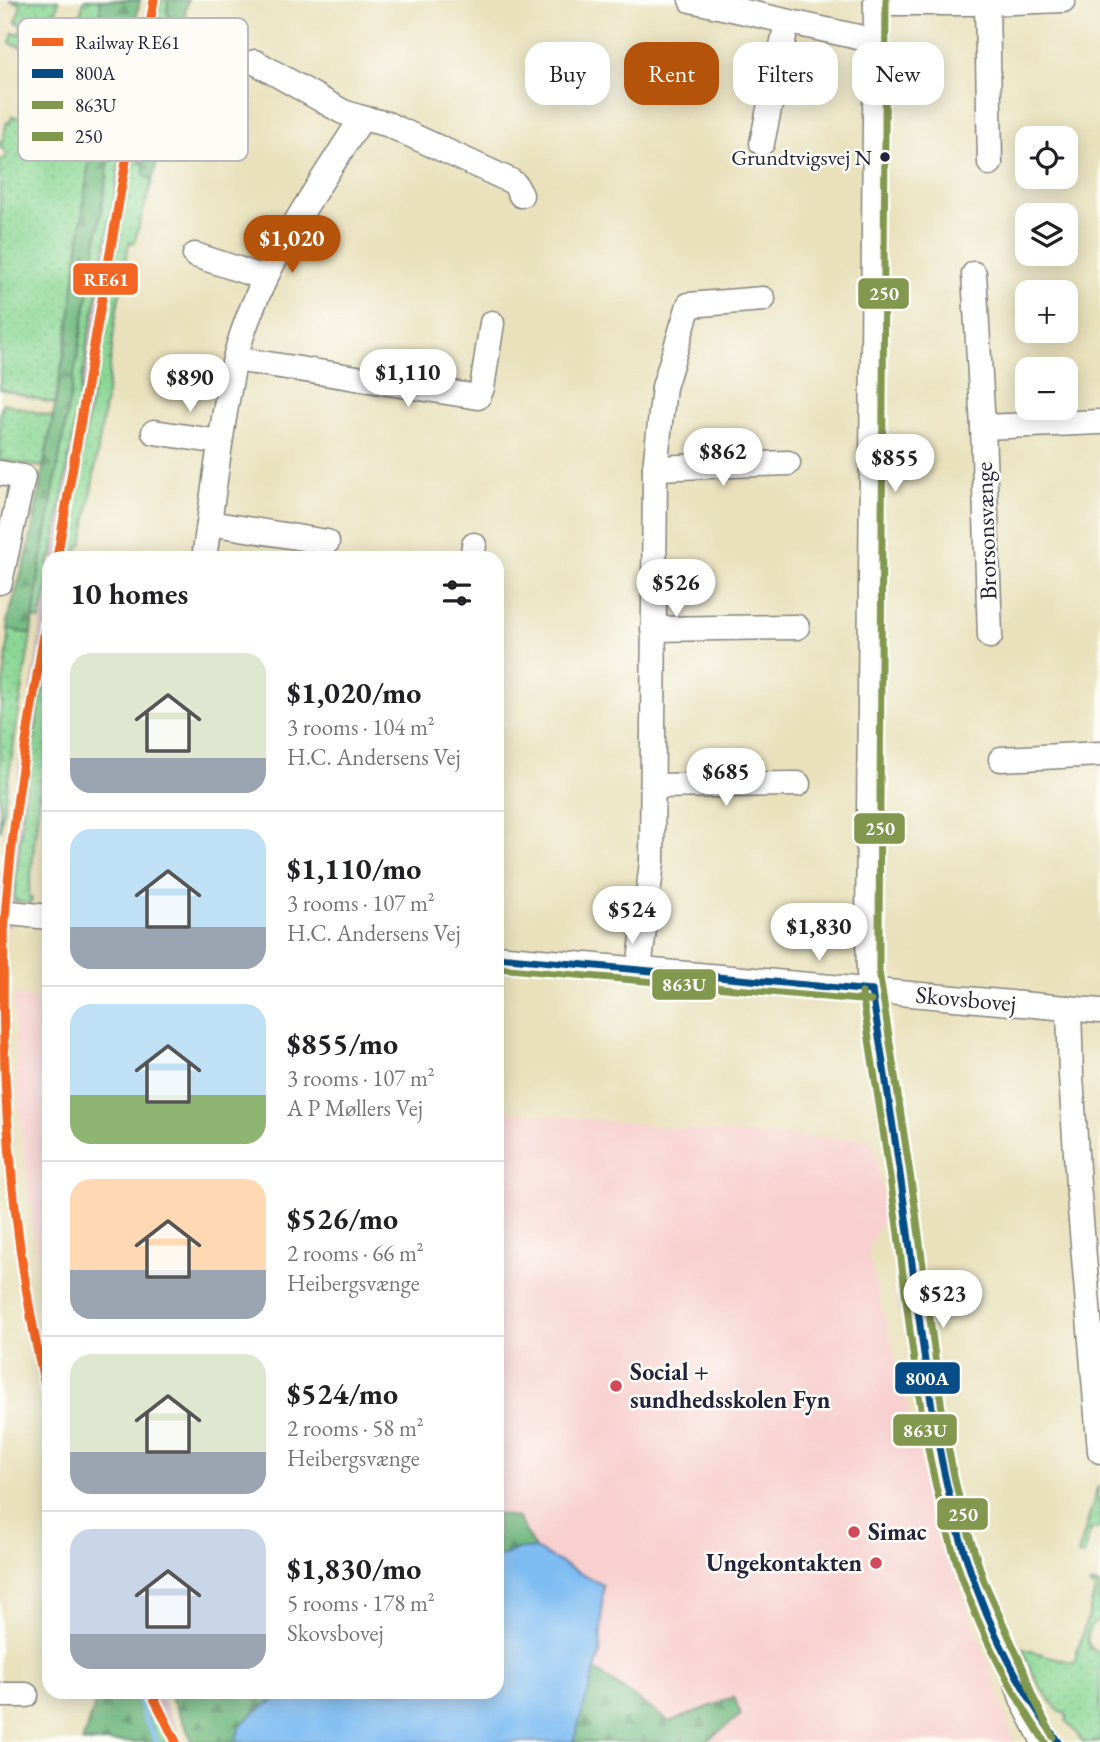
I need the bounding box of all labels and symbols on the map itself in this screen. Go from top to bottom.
legend [18,18,248,161]
text: Railway RE61 [75,30,180,55]
text: 800A [75,61,116,86]
text: 863U [75,93,116,118]
text: 250 [75,124,102,149]
place label: Grundtvigsvej N [731,143,873,172]
marker: Grundtvigsvej N [878,150,892,164]
pin: $1,020 [235,216,349,275]
line badge: RE61 [72,262,139,296]
text: RE61 [83,267,129,292]
line badge: 250 [857,277,910,310]
text: 250 [869,281,899,306]
pin: $1,110 [351,350,465,409]
pin: $890 [149,354,231,414]
pin: $862 [682,428,764,488]
pin: $855 [854,434,936,494]
street label: Brorsonsvænge [968,461,1003,601]
pin: $526 [635,560,717,619]
pin: $685 [685,748,767,808]
line badge: 250 [853,812,906,845]
text: 250 [865,816,895,841]
pin: $524 [591,886,673,946]
pin: $1,830 [762,904,876,963]
line badge: 863U [651,968,717,1001]
text: 863U [662,972,706,997]
street label: Skovsbovej [914,979,1018,1018]
pin: $523 [902,1270,984,1330]
place label: Social + sundhedsskolen Fyn [630,1356,831,1416]
line badge: 800A [894,1361,961,1395]
text: 800A [905,1366,949,1391]
marker: Social + sundhedsskolen Fyn [608,1378,624,1394]
line badge: 863U [892,1413,958,1447]
text: 863U [903,1418,947,1443]
line badge: 250 [936,1497,989,1531]
text: 250 [948,1502,978,1527]
place label: Simac [868,1516,927,1547]
marker: Simac [846,1524,862,1540]
place label: Ungekontakten [706,1547,862,1579]
marker: Ungekontakten [868,1555,884,1571]

